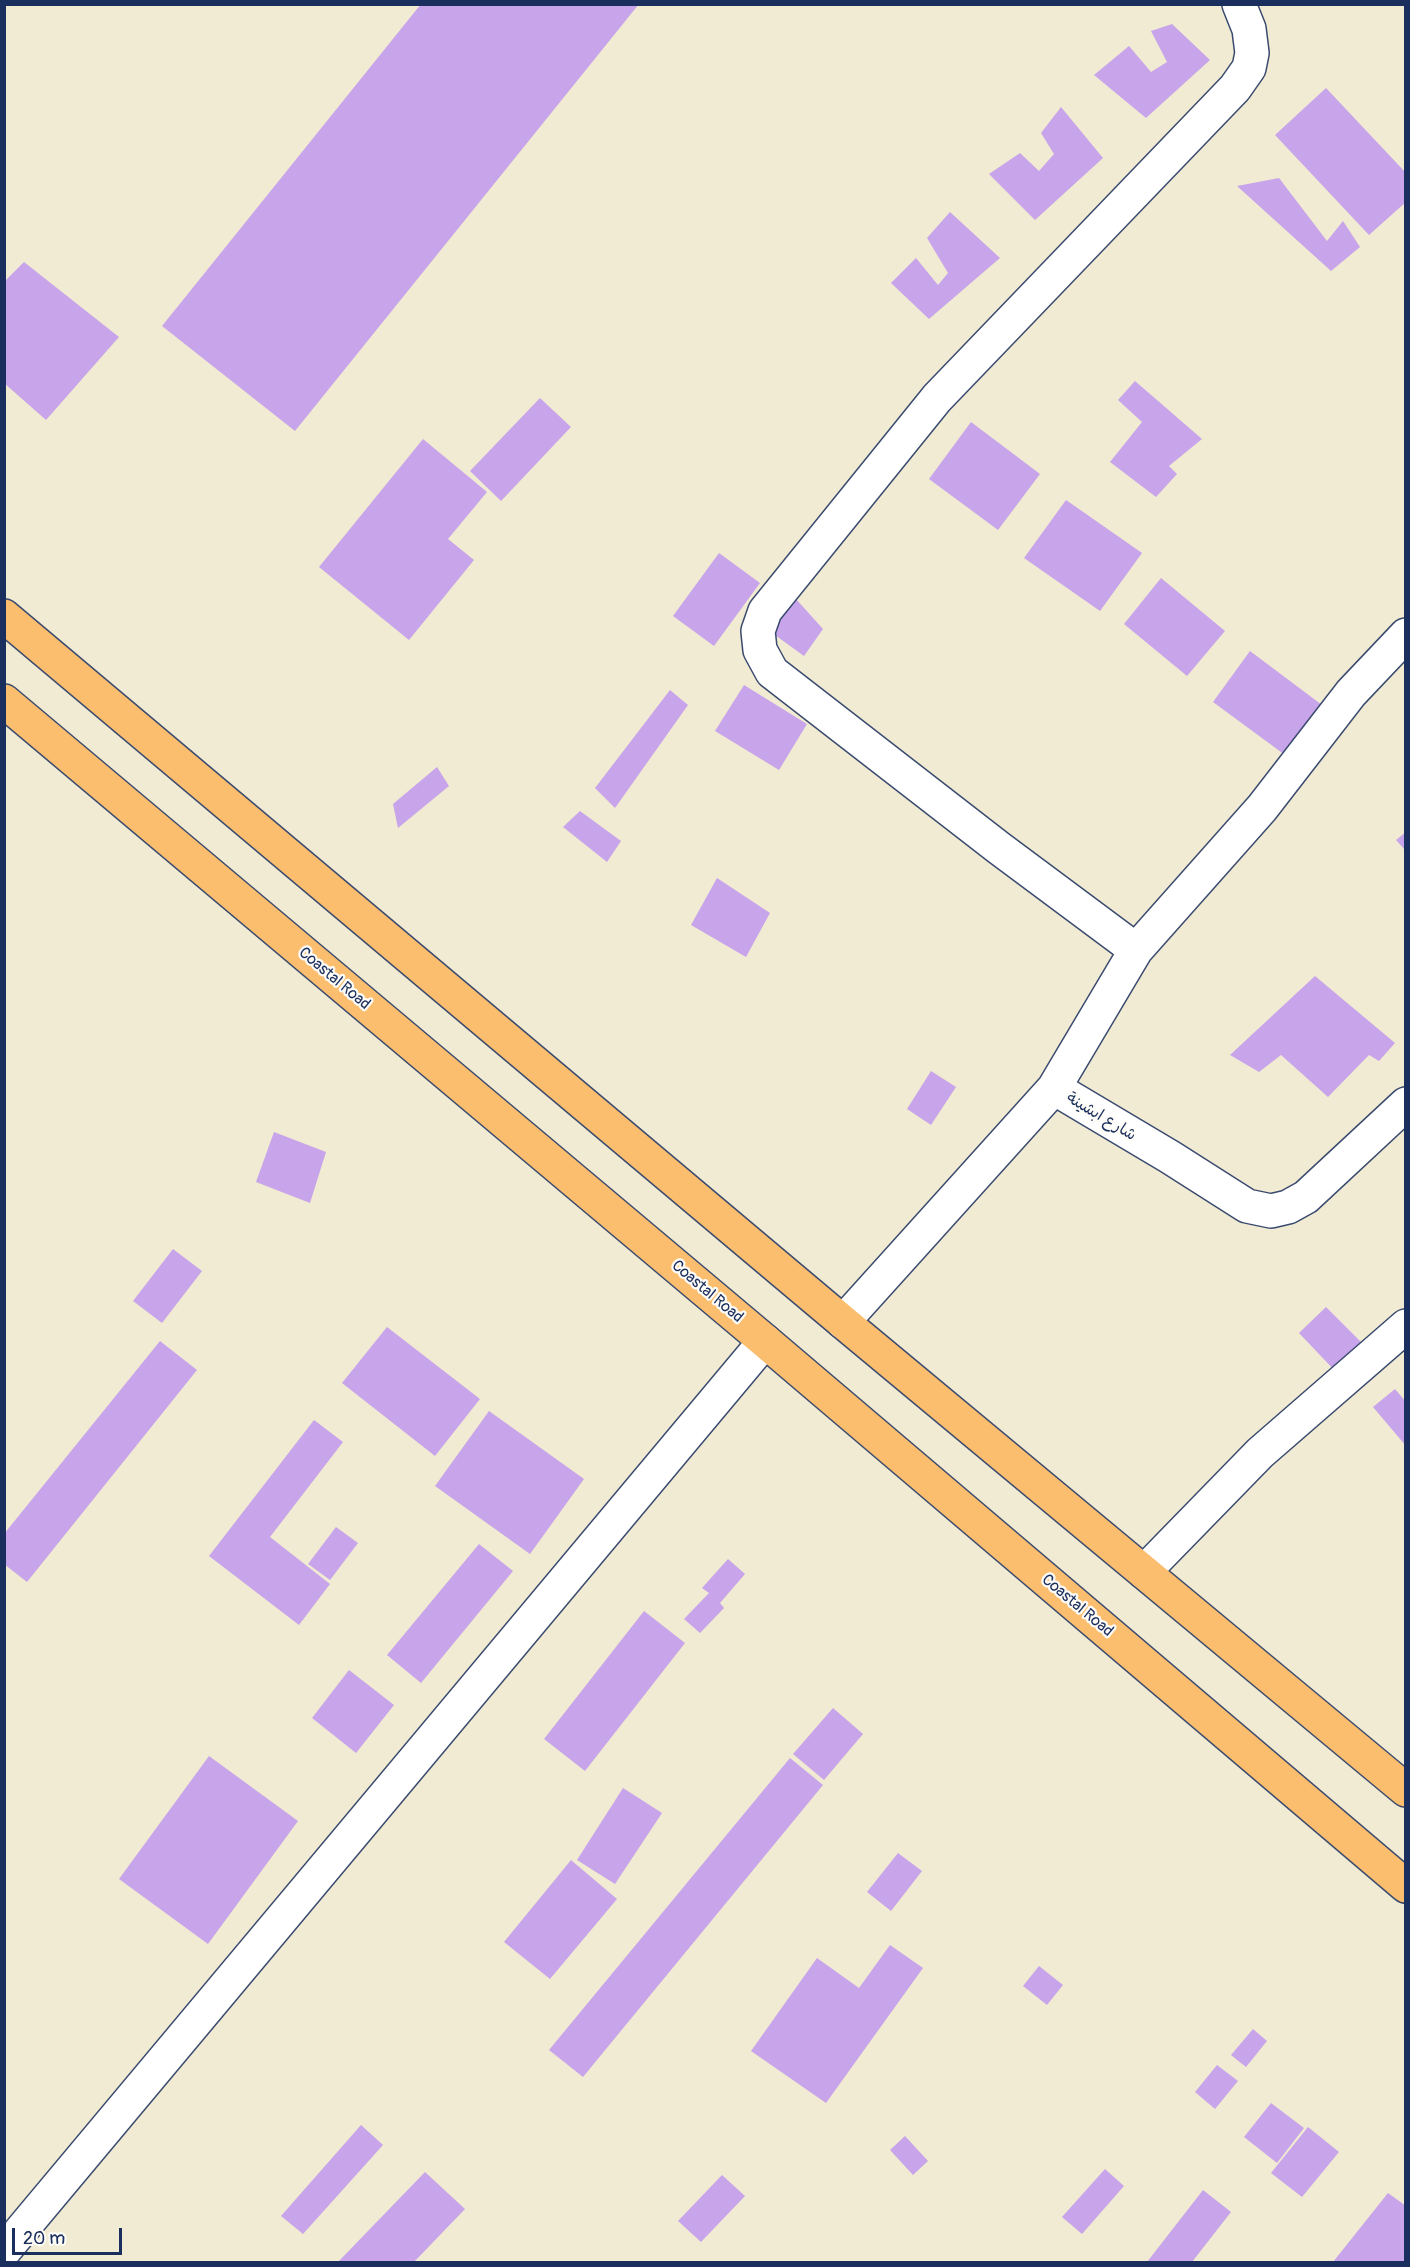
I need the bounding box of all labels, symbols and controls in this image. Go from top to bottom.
street label: Coastal Road [294,944,374,1014]
street label: شارع ابشينة [1063,1089,1139,1145]
street label: Coastal Road [667,1257,747,1327]
street label: Coastal Road [1037,1571,1117,1641]
scale bar [15,2216,124,2254]
text: 20 m [23,2227,65,2250]

